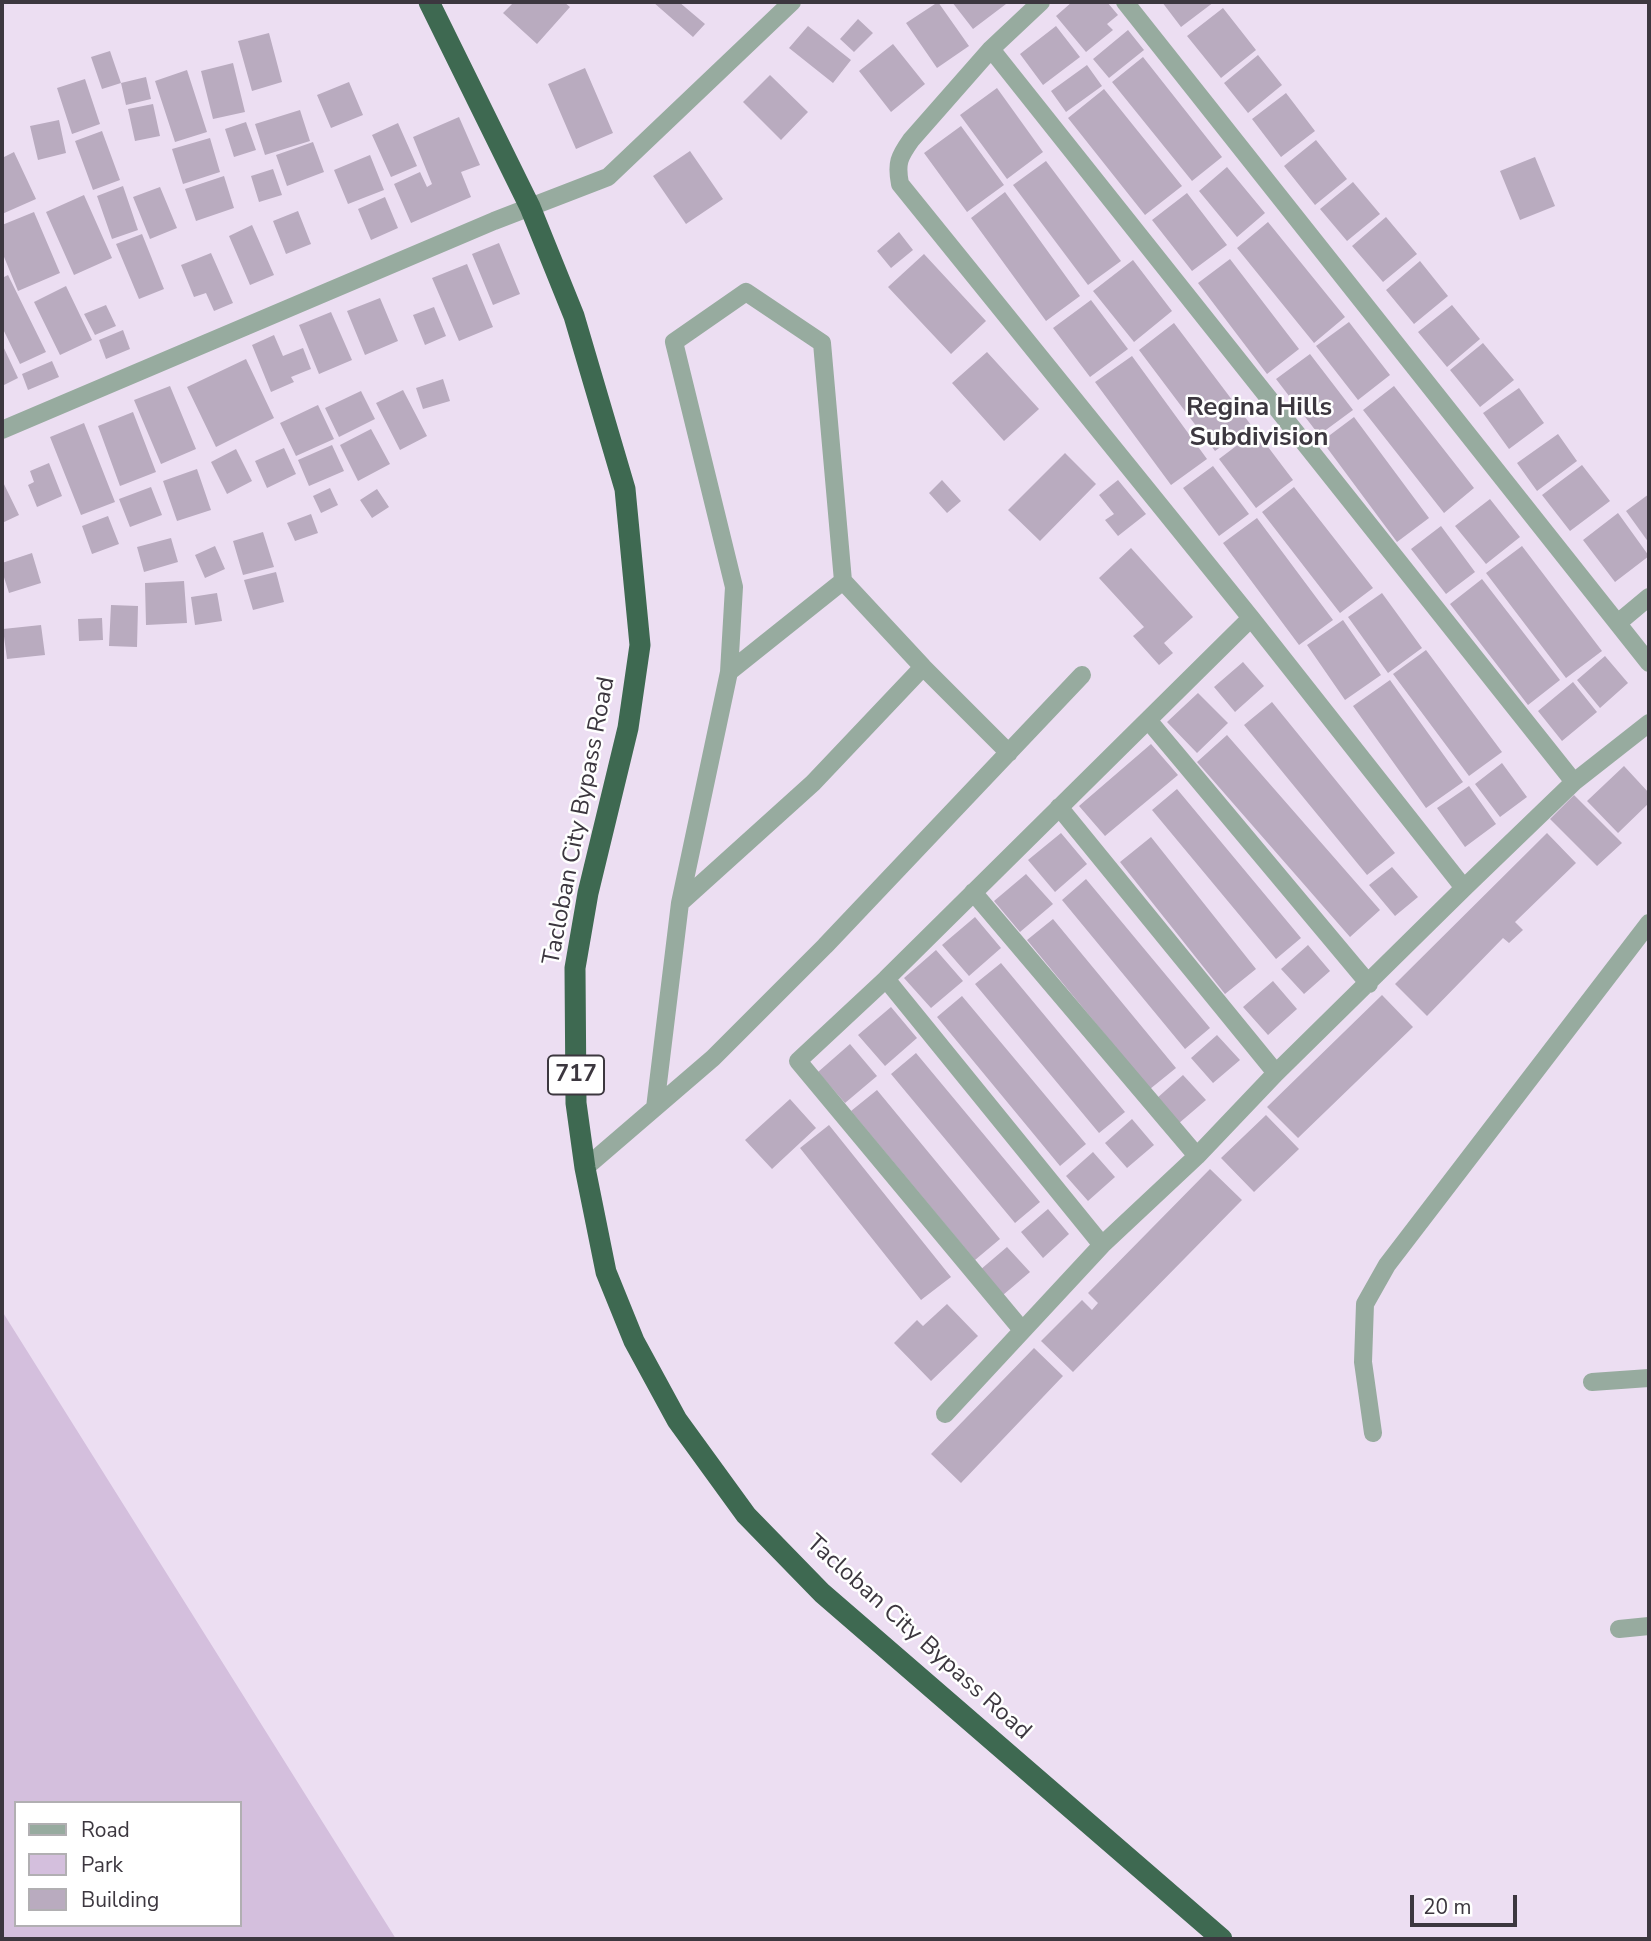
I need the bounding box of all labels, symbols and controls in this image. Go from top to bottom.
district label: Regina Hills Subdivision [1186,393,1332,454]
street label: Tacloban City Bypass Road [538,675,622,967]
road number: 717 [548,1056,604,1094]
street label: Tacloban City Bypass Road [800,1529,1036,1747]
legend [14,1801,242,1927]
text: Road [81,1816,130,1844]
text: Park [81,1851,123,1879]
scale bar [1413,1882,1520,1926]
text: Building [81,1886,159,1914]
text: 20 m [1423,1893,1472,1921]

